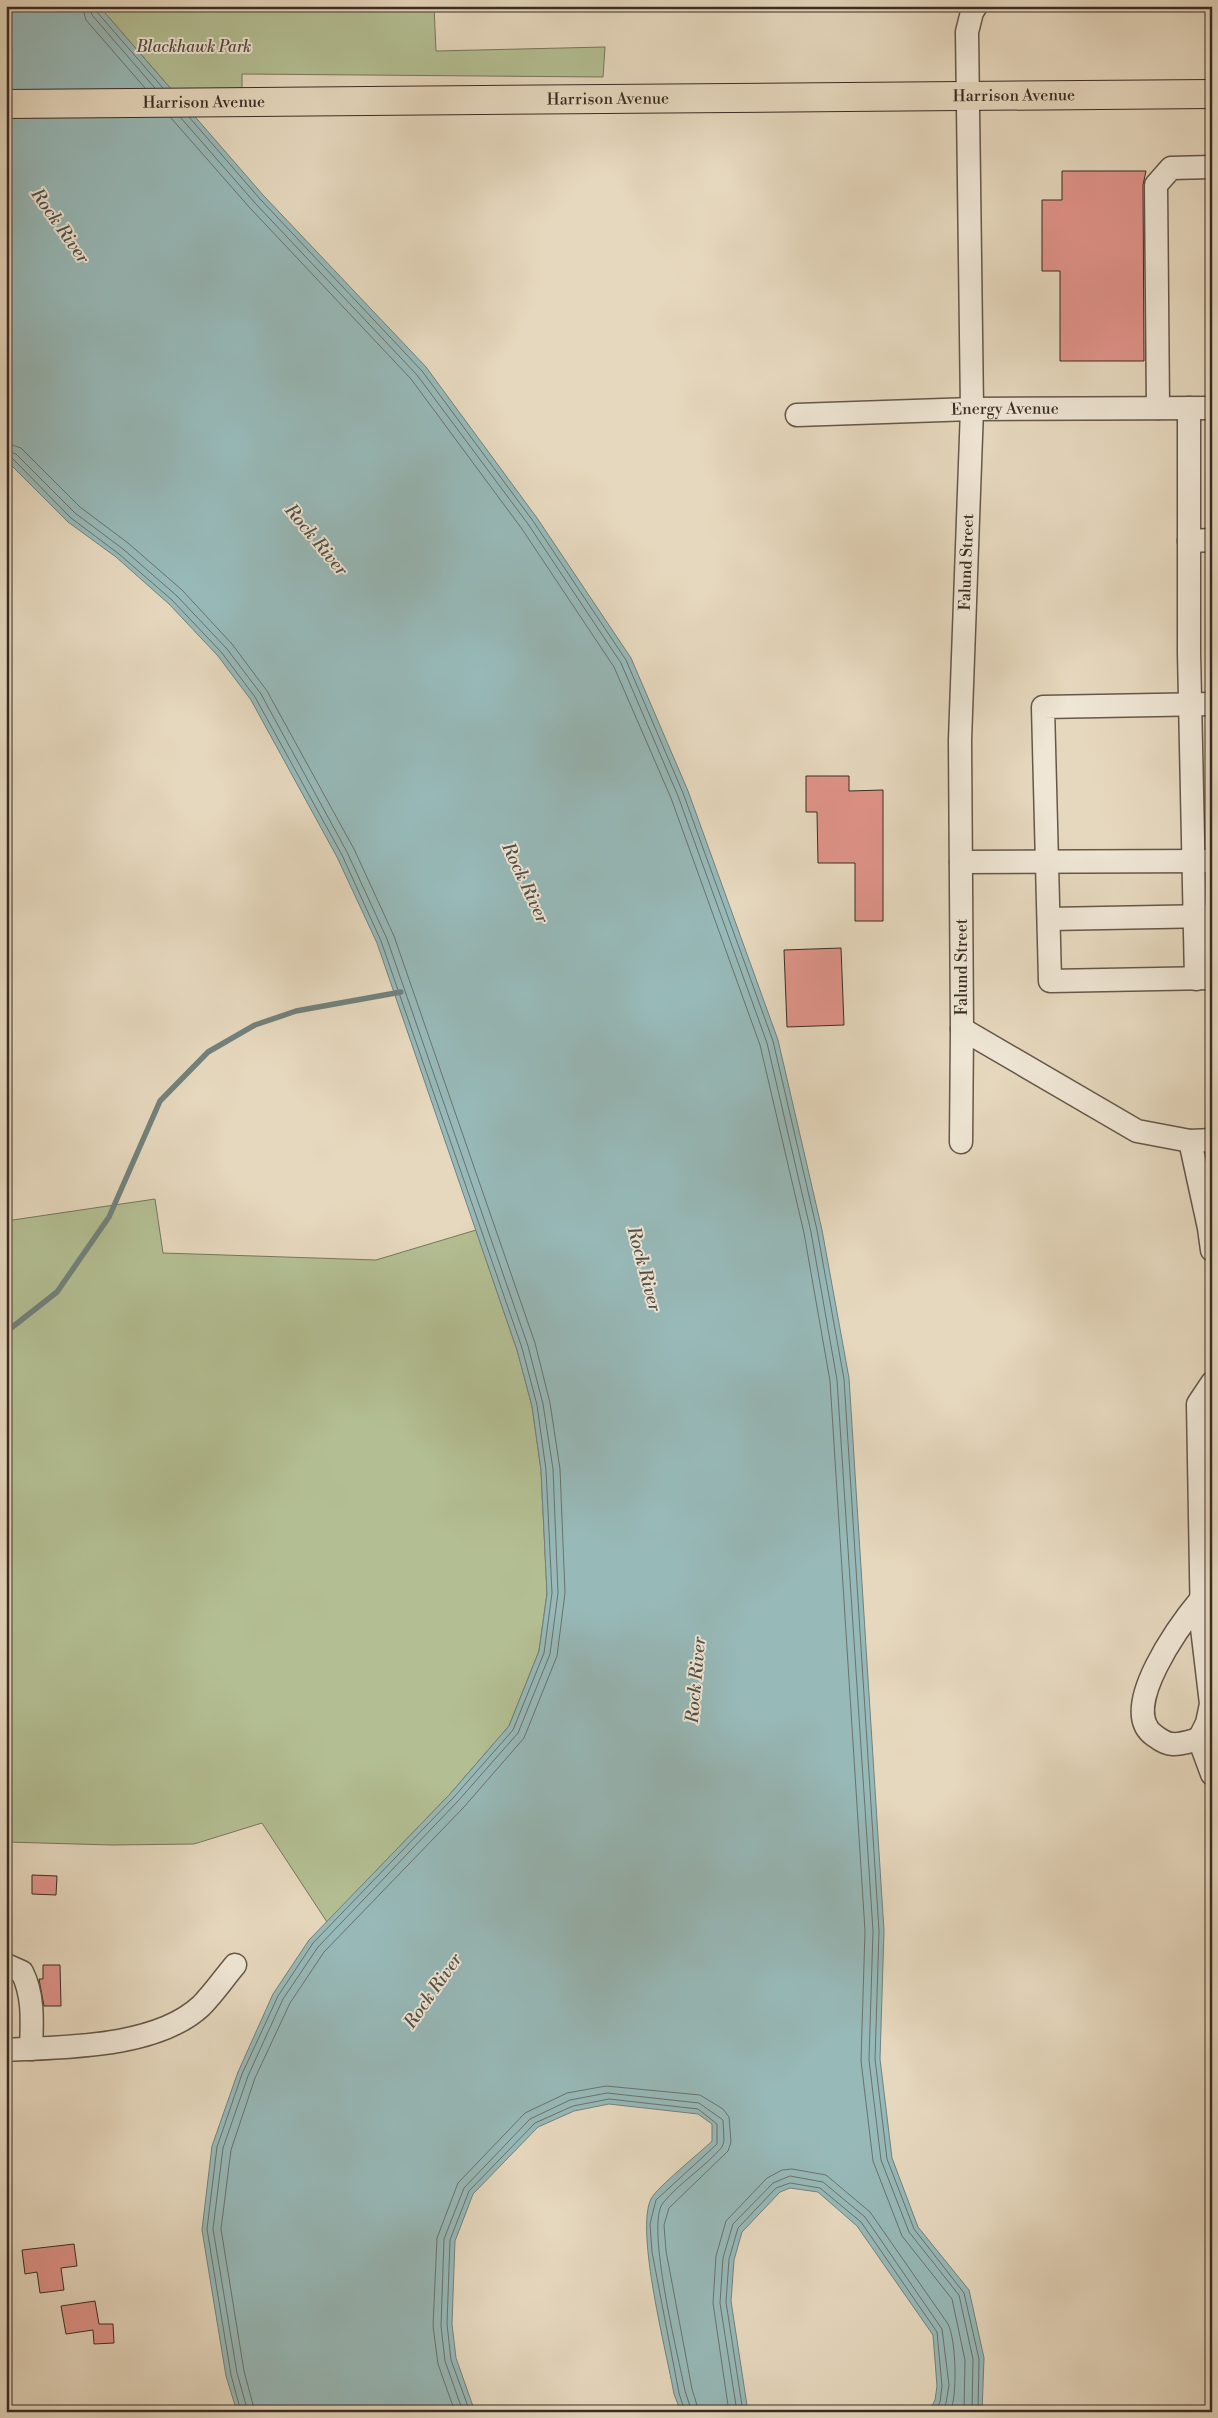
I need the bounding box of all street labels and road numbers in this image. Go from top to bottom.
street label: Harrison Avenue [953,85,1075,106]
street label: Harrison Avenue [547,89,669,110]
street label: Harrison Avenue [143,92,265,113]
street label: Energy Avenue [951,399,1059,420]
street label: Falund Street [955,513,978,611]
street label: Falund Street [952,918,972,1015]

